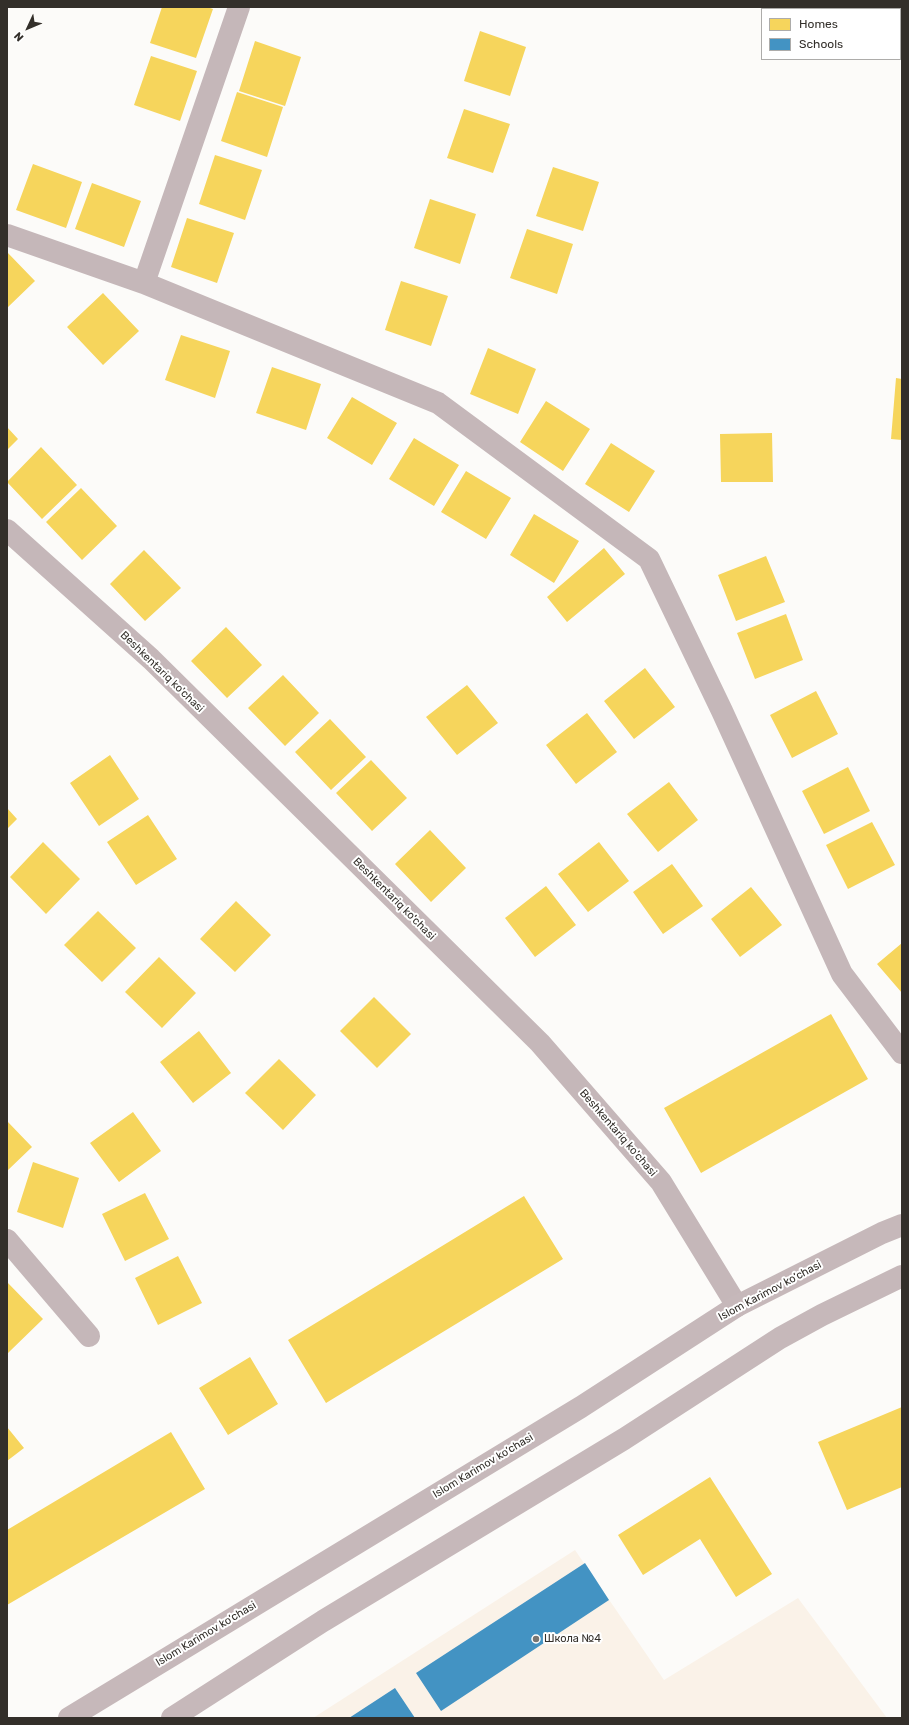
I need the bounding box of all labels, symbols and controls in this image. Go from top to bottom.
north arrow [8,8,48,48]
legend [761,8,901,60]
text: Homes [799,17,838,31]
text: N [12,29,26,44]
text: Schools [799,37,843,51]
street label: Beshkentariq ko'chasi [117,629,207,715]
street label: Beshkentariq ko'chasi [350,855,438,943]
street label: Beshkentariq ko'chasi [577,1087,659,1179]
street label: Islom Karimov ko‘chasi [716,1258,824,1324]
street label: Islom Karimov ko‘chasi [430,1431,536,1501]
street label: Islom Karimov ko‘chasi [153,1599,259,1669]
place label: Школа №4 [544,1632,601,1646]
marker: Школа №4 [531,1634,541,1644]

